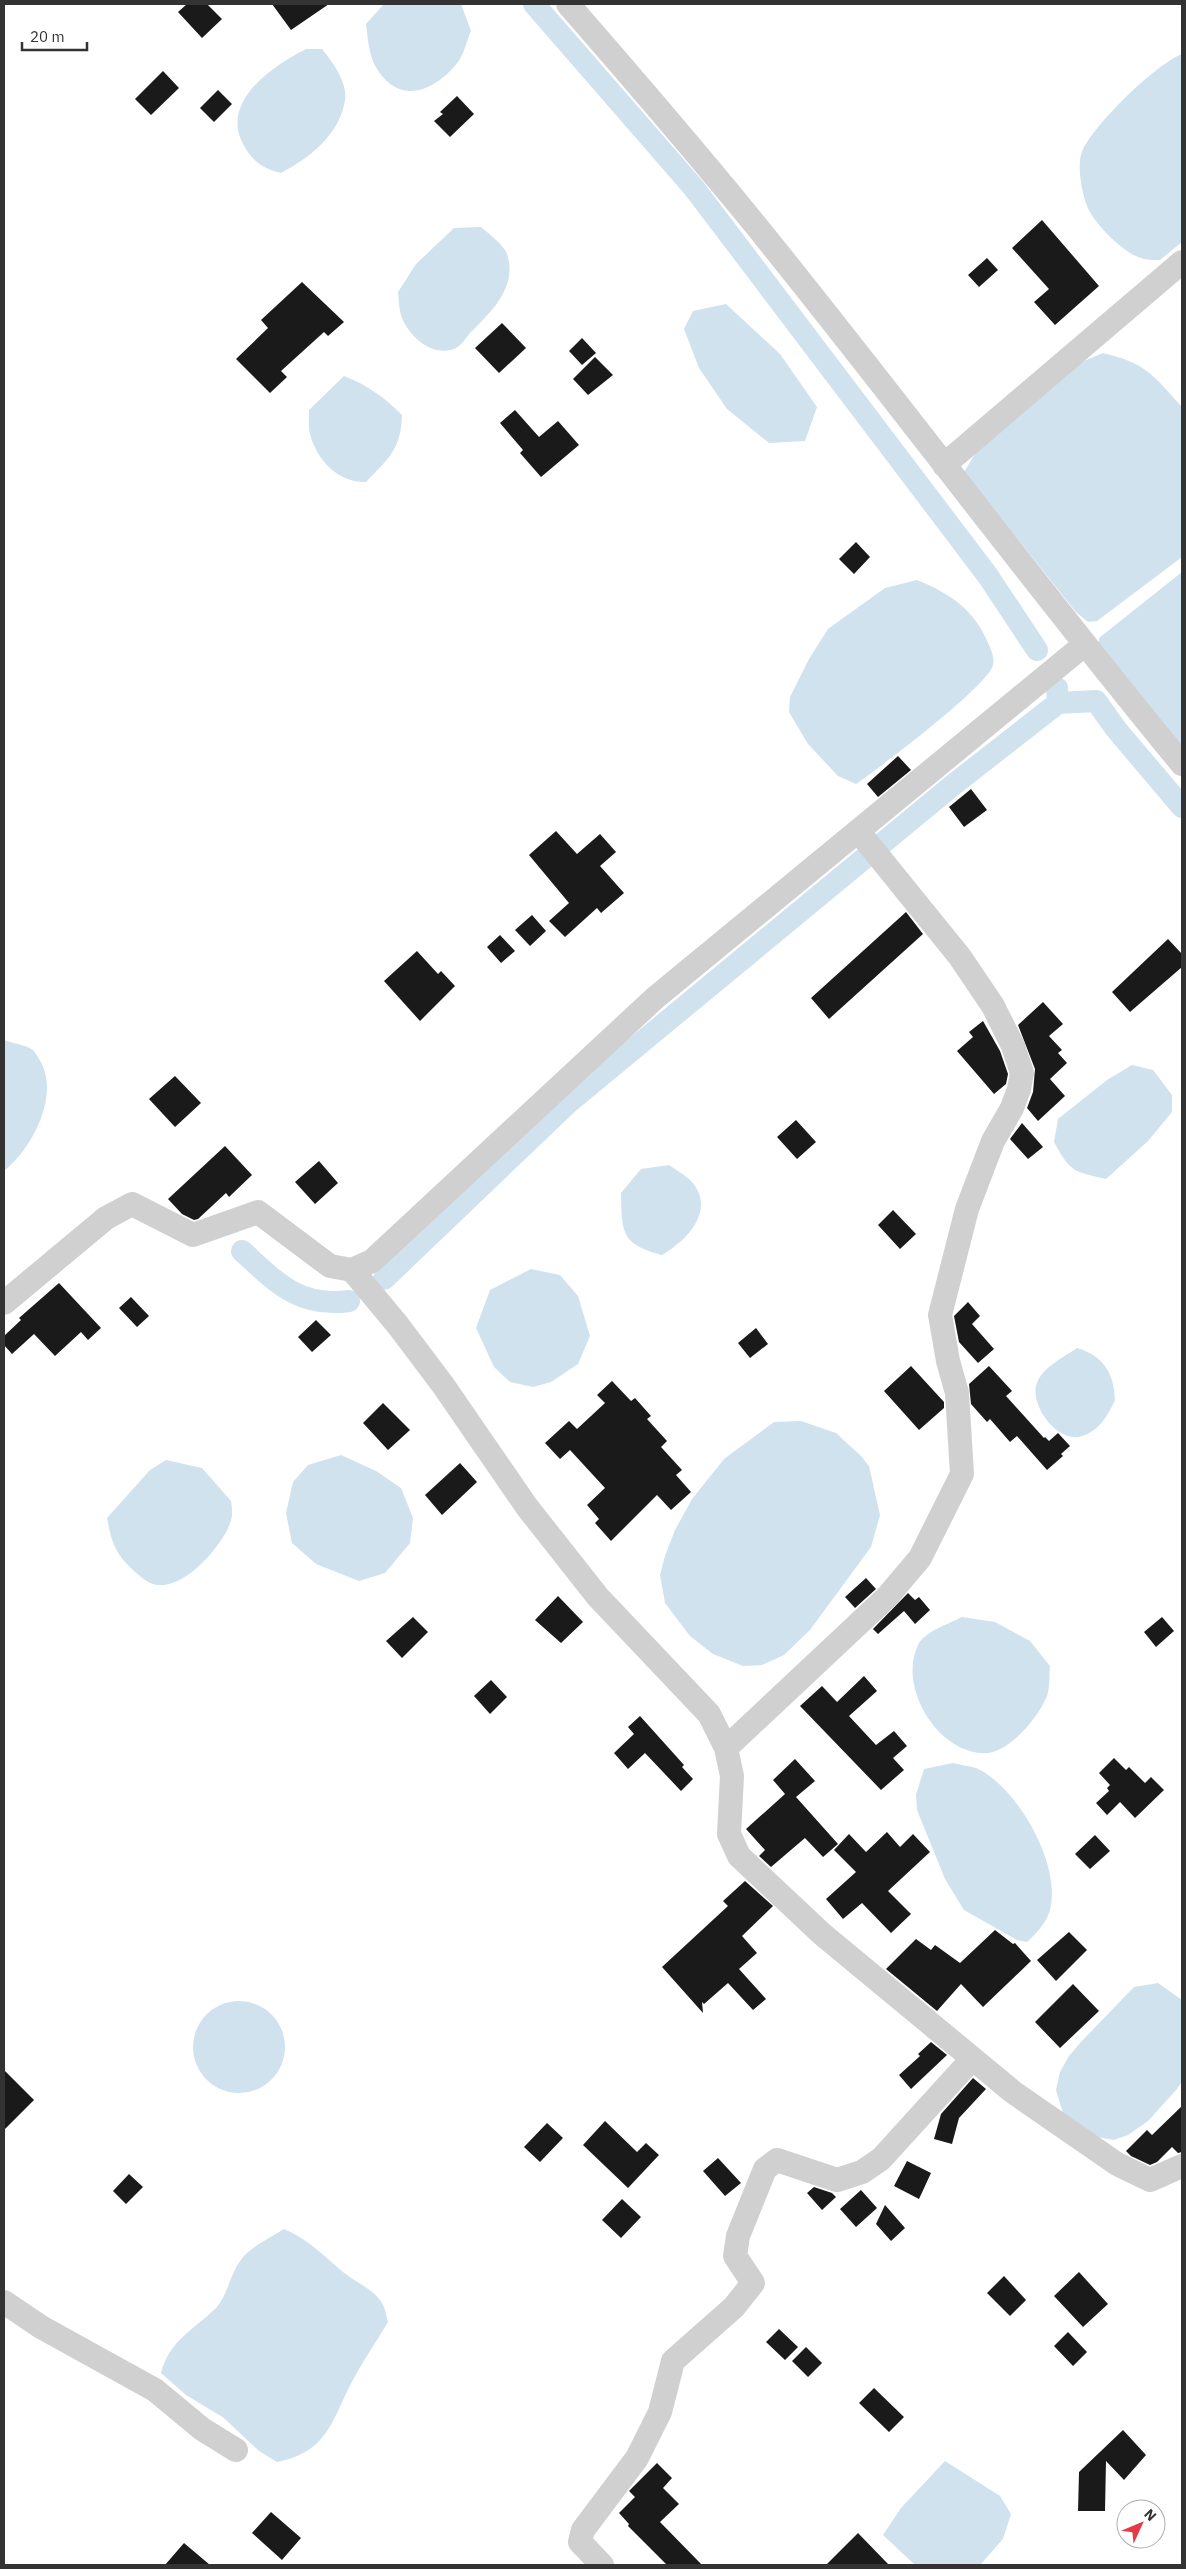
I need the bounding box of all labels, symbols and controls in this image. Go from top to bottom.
scale bar [22,20,88,52]
text: 20 m [30,27,65,46]
north arrow [1116,2499,1166,2549]
text: N [1140,2505,1160,2525]

